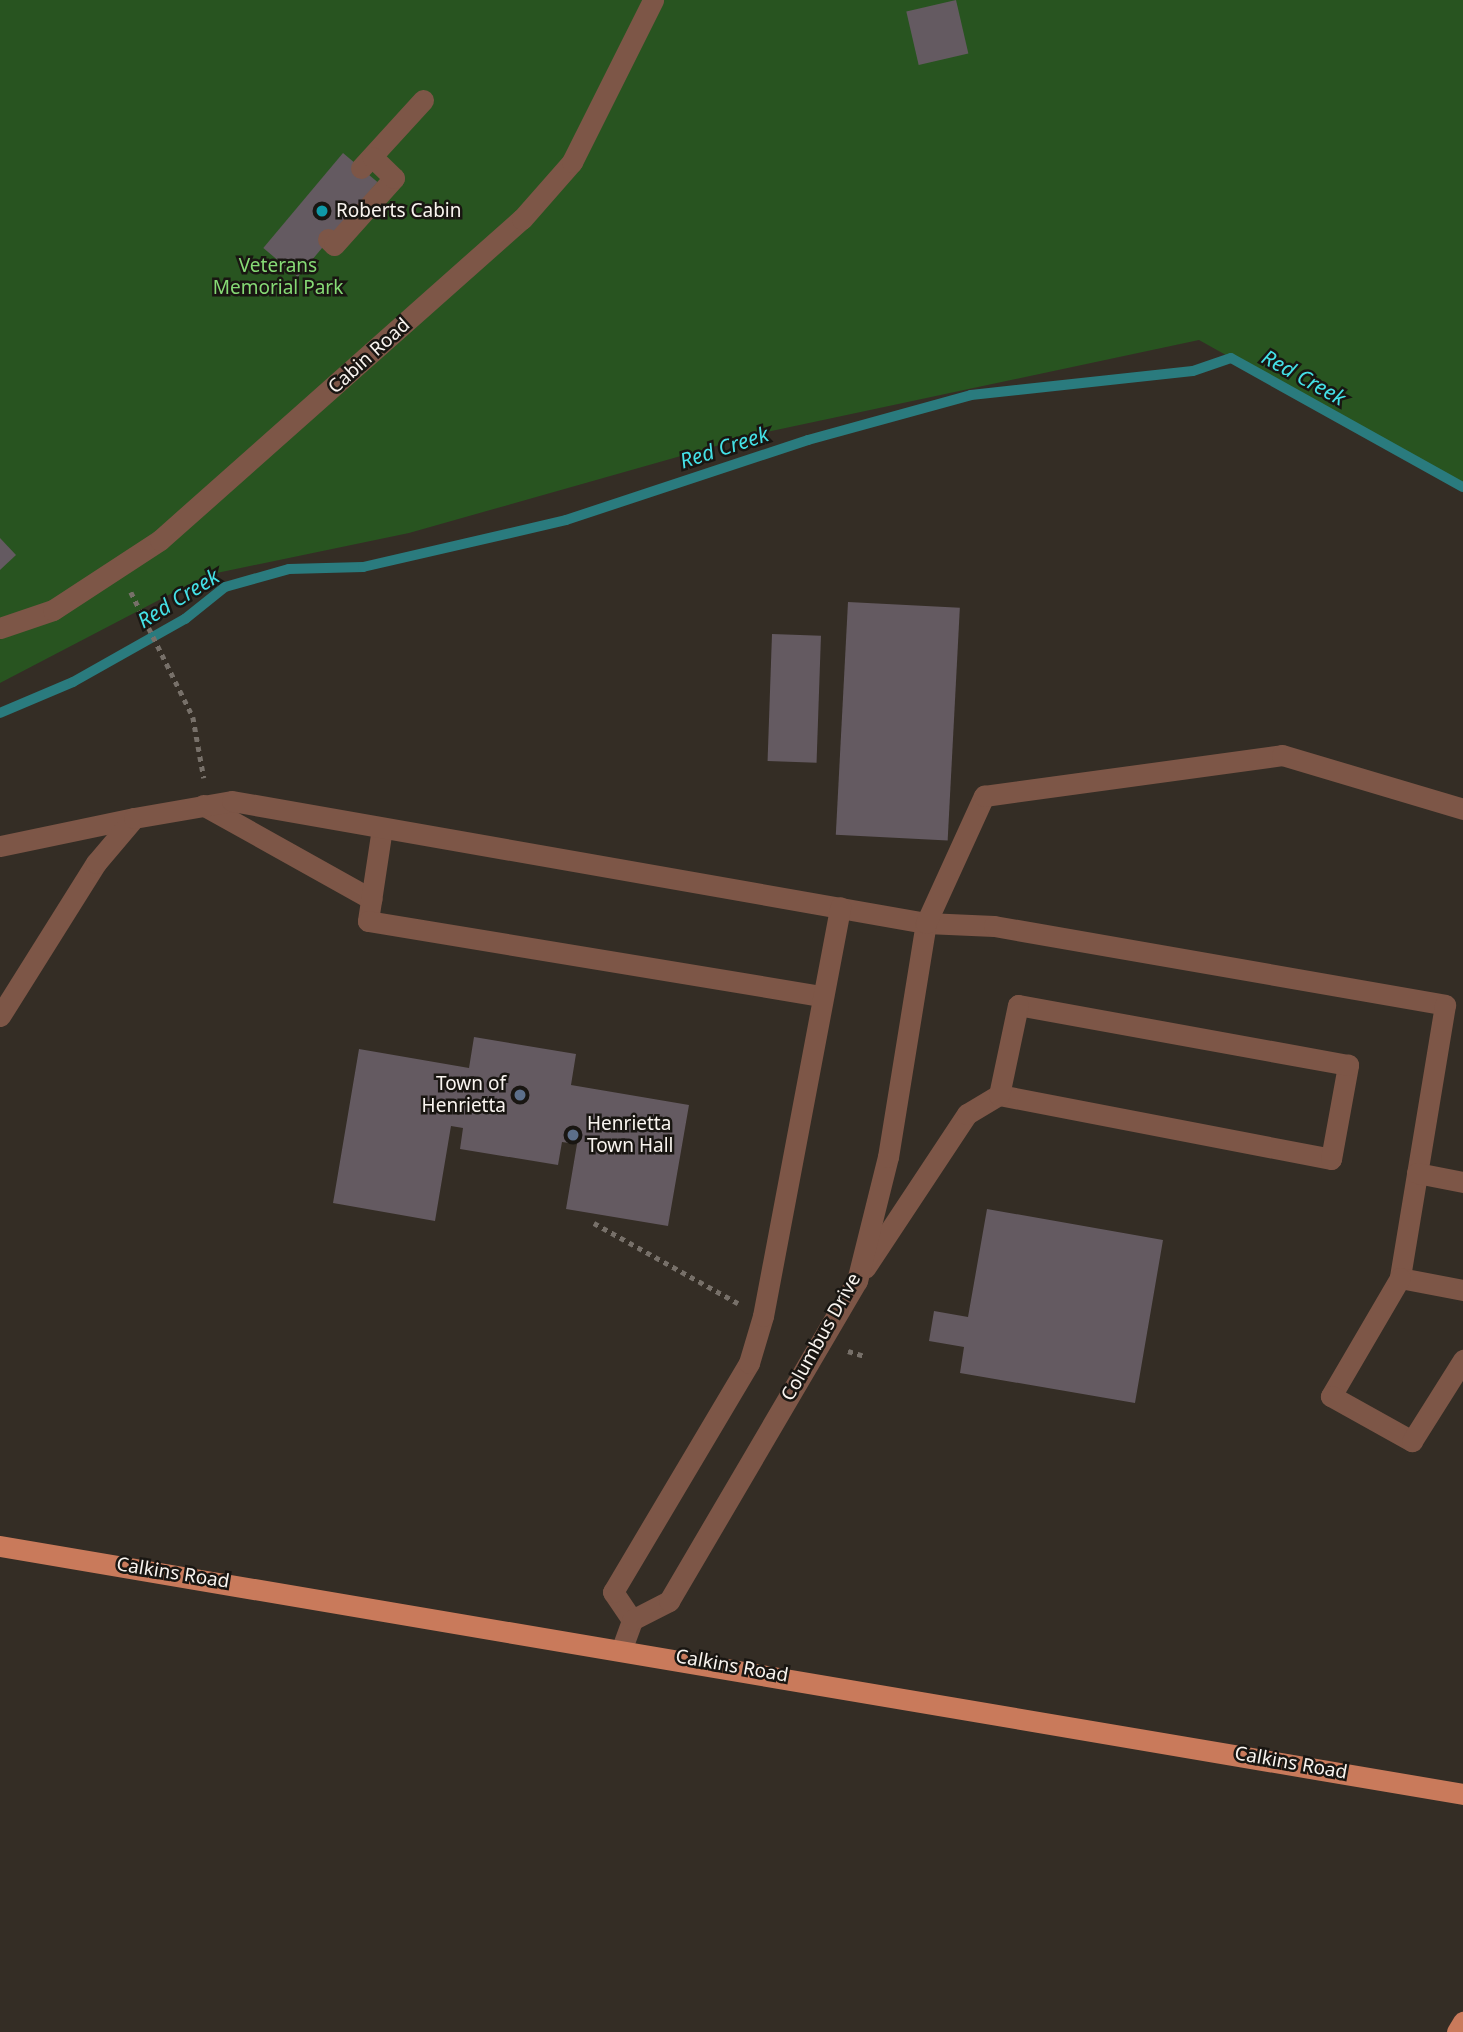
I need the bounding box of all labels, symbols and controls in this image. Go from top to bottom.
place label: Roberts Cabin [336,200,461,222]
marker: Roberts Cabin [314,203,330,219]
park label: Veterans Memorial Park [213,255,343,299]
street label: Cabin Road [324,314,414,398]
water label: Red Creek [1258,344,1350,410]
water label: Red Creek [676,421,772,473]
water label: Red Creek [132,563,224,633]
place label: Town of Henrietta [422,1073,506,1117]
marker: Town of Henrietta [512,1087,528,1103]
place label: Henrietta Town Hall [587,1113,674,1157]
marker: Henrietta Town Hall [565,1127,581,1143]
street label: Columbus Drive [777,1269,865,1405]
street label: Calkins Road [115,1553,231,1593]
street label: Calkins Road [674,1645,790,1687]
street label: Calkins Road [1233,1742,1349,1784]

